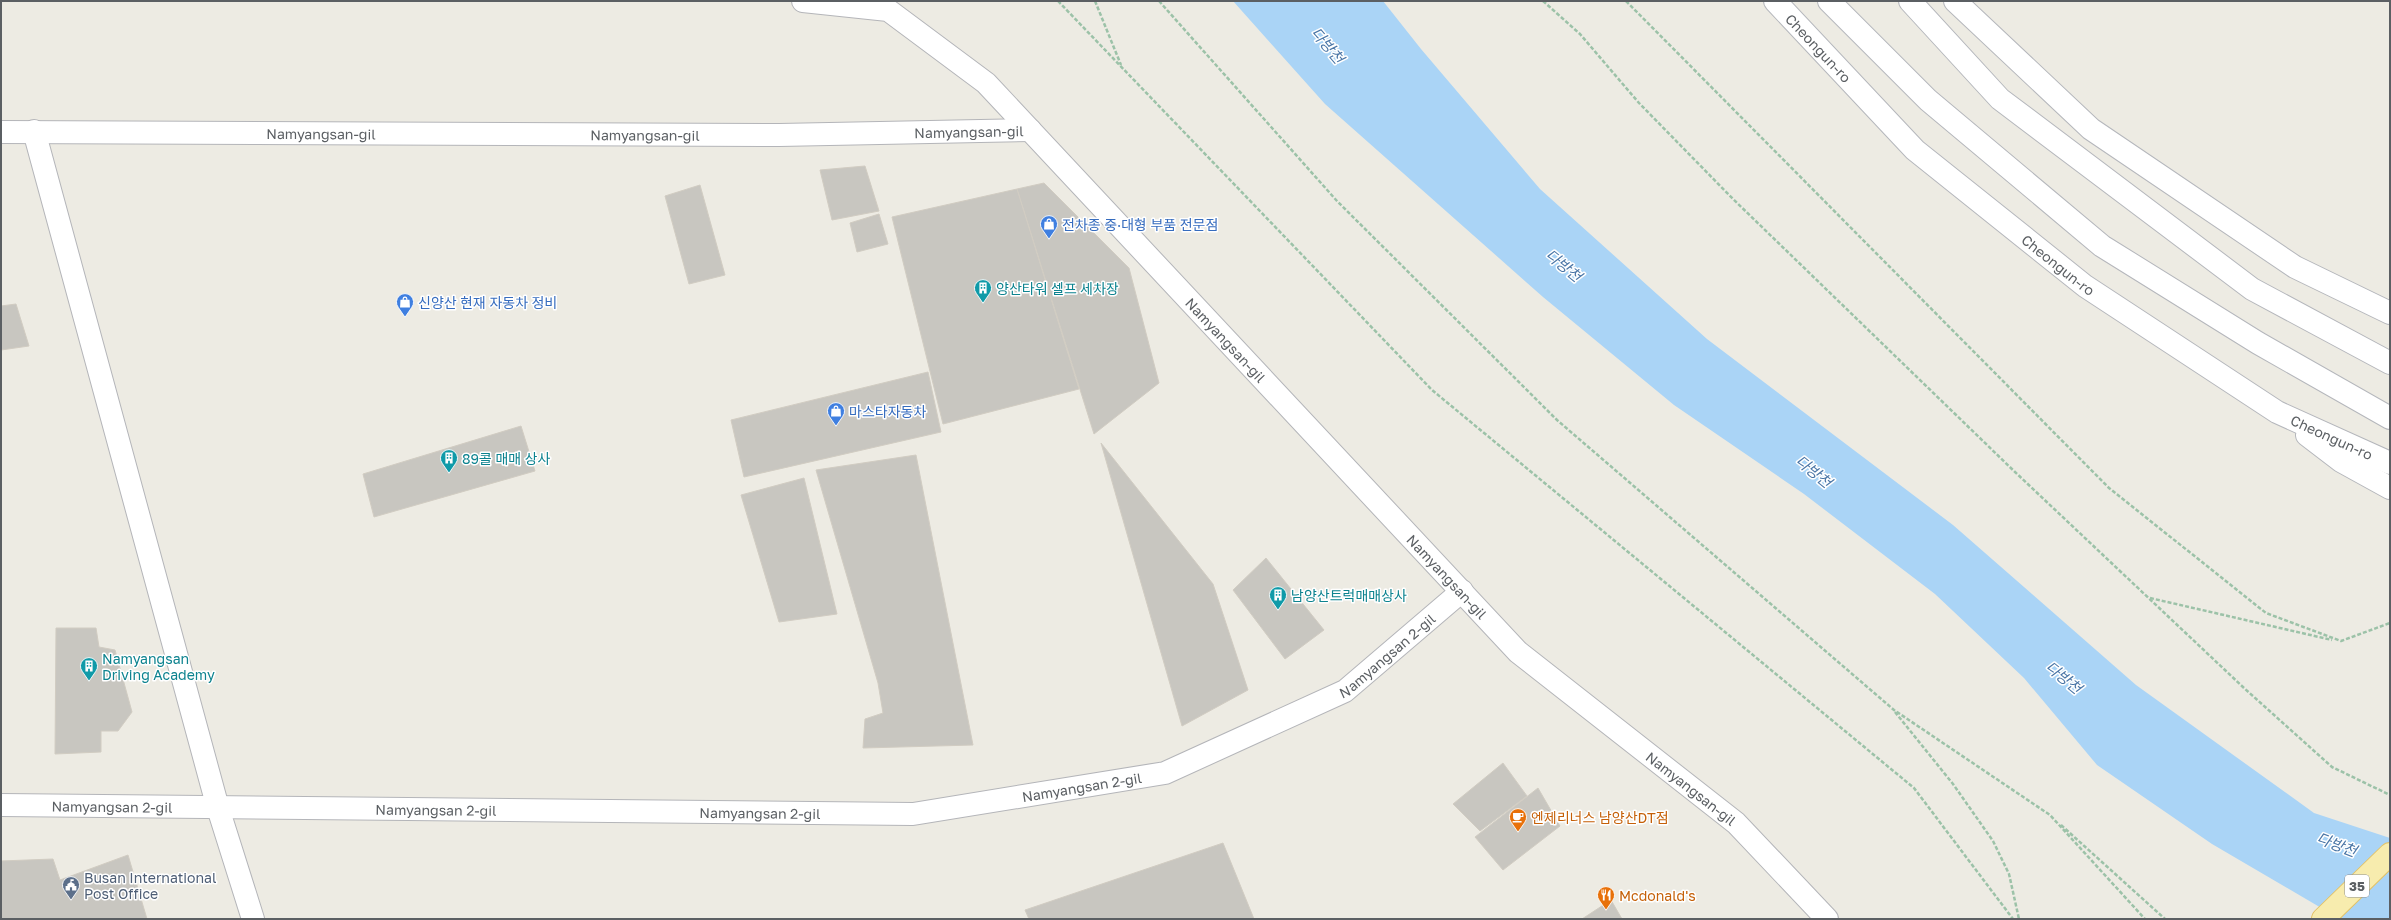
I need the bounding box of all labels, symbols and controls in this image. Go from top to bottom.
street label: Cheongun-ro [1782,10,1855,86]
water label: 다방천 [1308,23,1350,68]
street label: Namyangsan-gil [914,122,1024,141]
street label: Namyangsan-gil [266,125,376,142]
street label: Namyangsan-gil [590,126,700,143]
shop icon: 전차종 중·대형 부품 전문점 [1039,214,1059,239]
place label: 전차종 중·대형 부품 전문점 [1062,216,1218,233]
street label: Cheongun-ro [2019,231,2098,299]
water label: 다방천 [1542,245,1587,286]
building icon: 양산타워 셀프 세차장 [973,278,993,303]
place label: 양산타워 셀프 세차장 [996,280,1119,297]
shop icon: 신양산 현재 자동차 정비 [395,292,415,317]
place label: 신양산 현재 자동차 정비 [418,294,557,311]
street label: Namyangsan-gil [1182,294,1270,385]
shop icon: 마스타자동차 [826,401,846,426]
place label: 마스타자동차 [849,403,926,420]
street label: Cheongun-ro [2288,411,2376,463]
building icon: 89콜 매매 상사 [439,448,459,473]
place label: 89콜 매매 상사 [462,450,551,467]
water label: 다방천 [1792,451,1837,492]
street label: Namyangsan-gil [1404,531,1491,622]
building icon: 남양산트럭매매상사 [1268,585,1288,610]
place label: 남양산트럭매매상사 [1291,587,1407,604]
street label: Namyangsan 2-gil [1336,610,1438,701]
place label: Namyangsan Driving Academy [102,650,215,683]
building icon: Namyangsan Driving Academy [79,656,99,681]
water label: 다방천 [2042,657,2087,698]
street label: Namyangsan-gil [1643,748,1740,828]
street label: Namyangsan 2-gil [1021,768,1143,805]
street label: Namyangsan 2-gil [51,797,173,815]
street label: Namyangsan 2-gil [375,800,497,818]
street label: Namyangsan 2-gil [699,803,821,822]
cafe icon: 엔제리너스 남양산DT점 [1508,807,1528,832]
place label: 엔제리너스 남양산DT점 [1531,809,1669,826]
water label: 다방천 [2314,828,2362,861]
place label: Busan International Post Office [84,869,216,902]
public building icon: Busan International Post Office [61,875,81,900]
road number: 35 [2345,875,2369,897]
restaurant icon: Mcdonald's [1596,885,1616,910]
place label: Mcdonald's [1619,887,1696,904]

